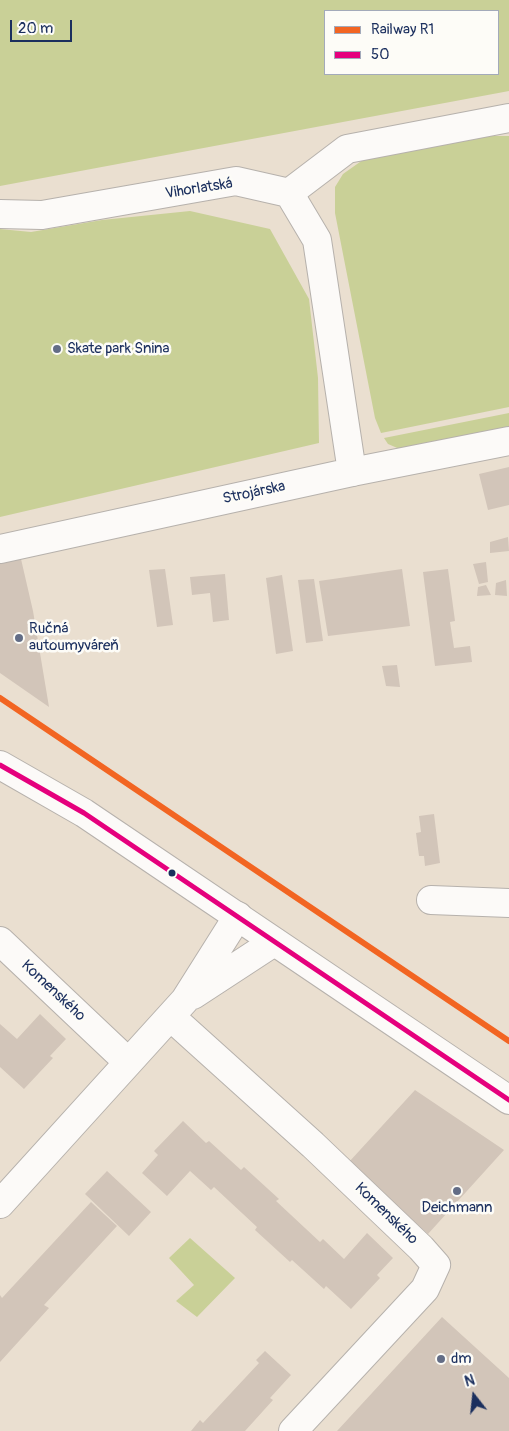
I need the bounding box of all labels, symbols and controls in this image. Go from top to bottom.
scale bar [12,10,75,42]
legend [324,10,499,75]
text: 20 m [18,19,53,38]
text: Railway R1 [371,20,434,39]
text: 50 [371,45,389,64]
street label: Vihorlatská [164,175,234,203]
place label: Skate park Snina [67,340,169,358]
marker: Skate park Snina [51,343,63,355]
street label: Strojárska [221,478,287,508]
place label: Ručná autoumyváreň [29,620,119,655]
marker: Ručná autoumyváreň [13,632,25,644]
unlabelled marker [167,868,177,878]
street label: Komenského [17,957,89,1025]
street label: Komenského [351,1179,421,1249]
marker: Deichmann [451,1185,463,1197]
place label: Deichmann [422,1199,492,1217]
place label: dm [451,1350,472,1368]
marker: dm [435,1353,447,1365]
north arrow [449,1371,499,1421]
text: N [463,1372,477,1391]

